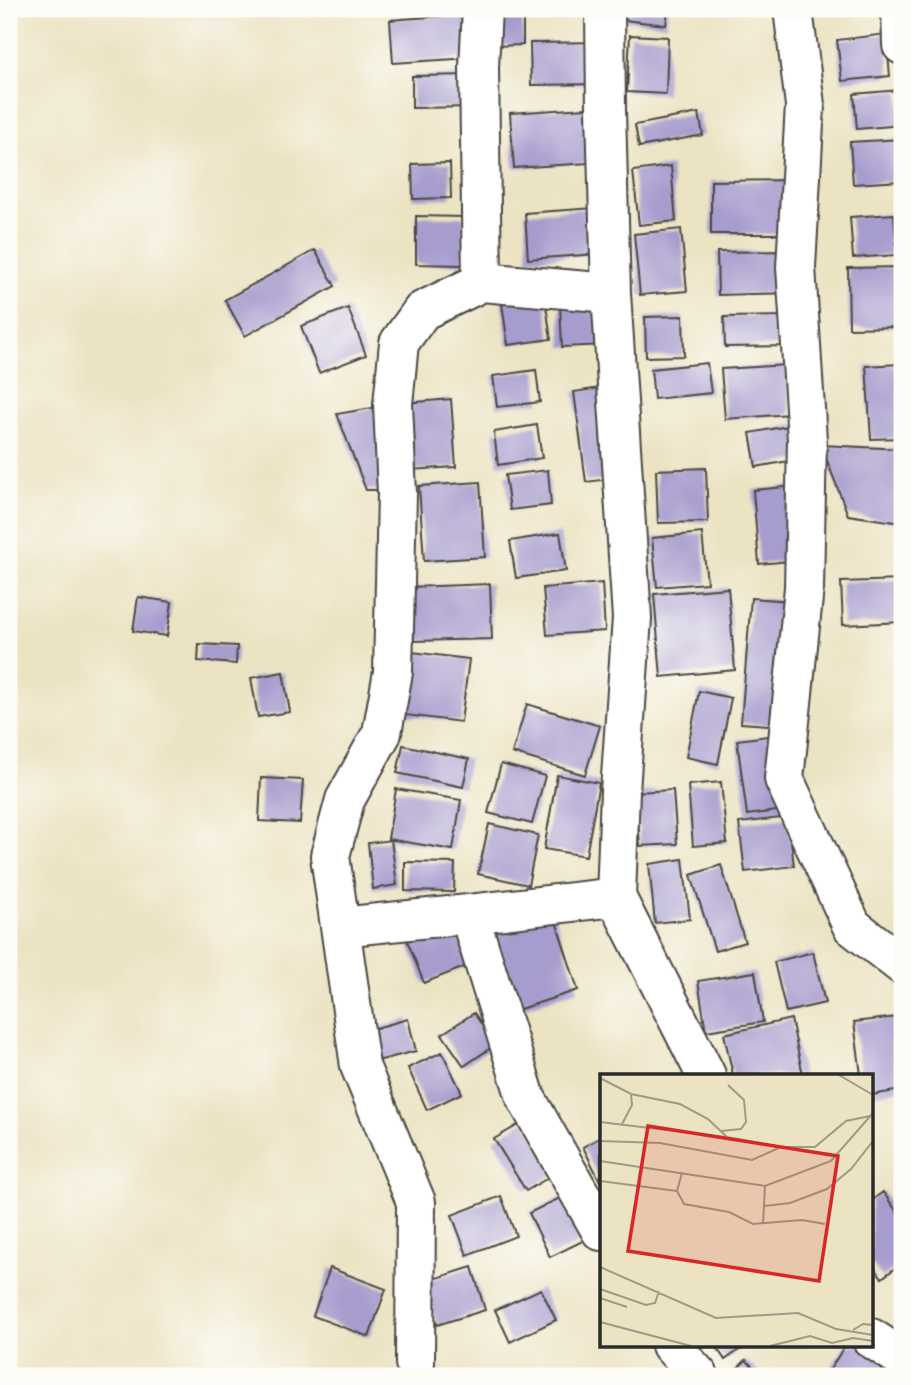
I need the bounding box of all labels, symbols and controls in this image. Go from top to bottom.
inset map [600,1074,872,1346]

